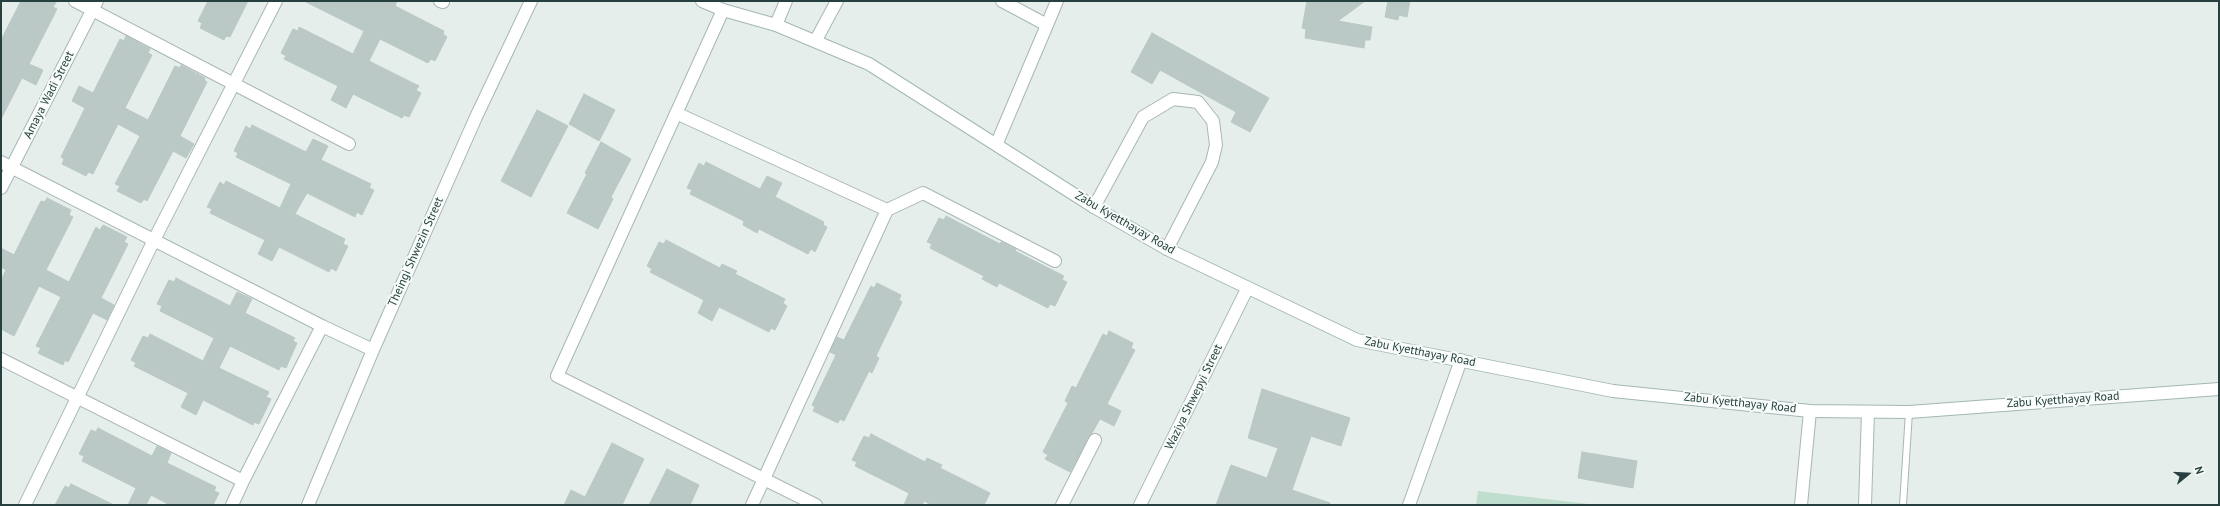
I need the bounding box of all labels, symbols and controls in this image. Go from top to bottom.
street label: Amaya Wadi Street [21,49,77,141]
street label: Zabu Kyetthayay Road [1072,189,1178,257]
street label: Theingi Shwezin Street [385,195,447,309]
street label: Zabu Kyetthayay Road [1363,334,1477,370]
street label: Waziya Shwepyi Street [1162,342,1226,452]
street label: Zabu Kyetthayay Road [2006,389,2120,411]
street label: Zabu Kyetthayay Road [1683,390,1797,416]
north arrow [2168,454,2208,494]
text: N [2192,465,2207,476]

